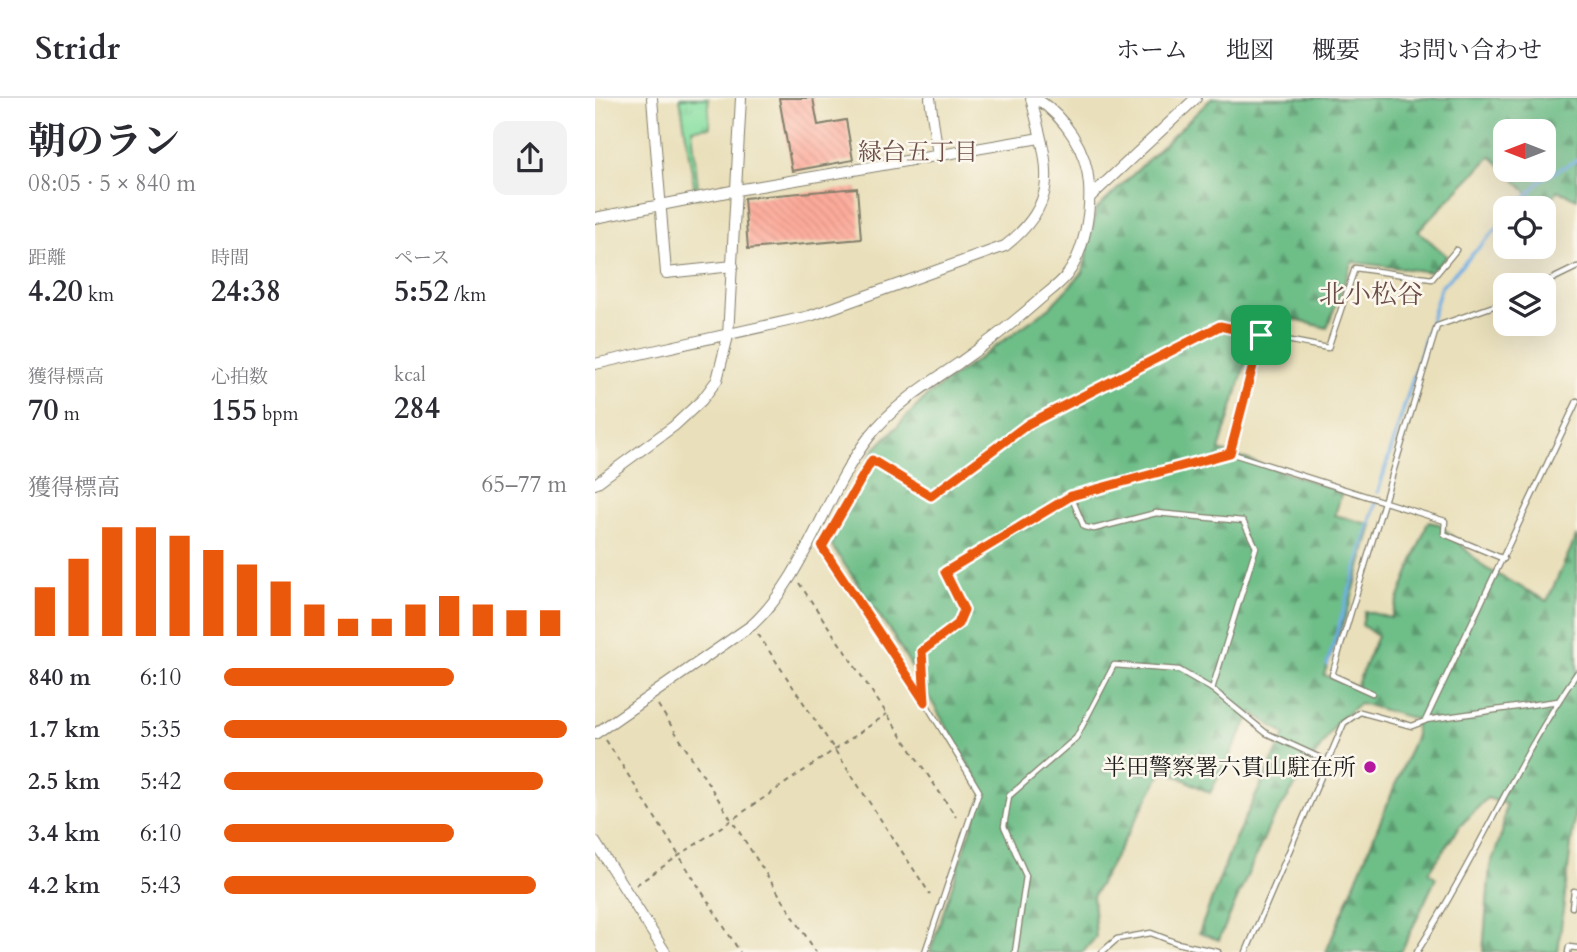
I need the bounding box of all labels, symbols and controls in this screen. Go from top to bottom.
text: Stridr [35,26,120,71]
text: ホーム [1116,34,1188,67]
text: 地図 [1226,34,1274,67]
text: 概要 [1312,34,1360,67]
text: お問い合わせ [1398,34,1542,67]
text: 朝のラン [28,116,180,168]
north arrow [1493,119,1556,182]
map controls [1493,119,1556,336]
button: share [493,121,567,195]
district label: 緑台五丁目 [858,136,978,169]
text: 08:05 · 5 × 840 m [28,168,196,199]
button: locate [1493,196,1556,259]
text: 距離 [28,245,66,271]
text: 時間 [211,245,249,271]
text: ペース [394,245,450,271]
text: 4.20 [28,271,83,312]
text: 24:38 [211,271,281,312]
text: 5:52 [394,271,449,312]
button: layers [1493,273,1556,336]
district label: 北小松谷 [1319,277,1423,312]
text: km [83,282,114,308]
text: /km [449,282,486,308]
pin [1231,305,1291,365]
icon: arrive [1242,316,1280,354]
text: kcal [394,362,426,388]
text: 獲得標高 [28,364,104,390]
text: 心拍数 [211,364,268,390]
text: 284 [394,388,440,429]
text: 70 [28,390,59,431]
text: 155 [211,390,257,431]
text: m [59,401,80,427]
text: bpm [257,401,299,427]
text: 65–77 m [482,469,567,500]
text: 獲得標高 [28,472,120,503]
text: 840 m [28,662,91,693]
text: 6:10 [140,662,181,693]
text: 1.7 km [28,714,100,745]
text: 5:35 [140,714,181,745]
place label: 半田警察署六貫山駐在所 [1103,752,1356,783]
marker: 半田警察署六貫山駐在所 [1362,759,1378,775]
text: 2.5 km [28,766,100,797]
text: 5:42 [140,766,181,797]
text: 3.4 km [28,818,100,849]
text: 6:10 [140,818,181,849]
text: 4.2 km [28,870,100,901]
text: 5:43 [140,870,181,901]

